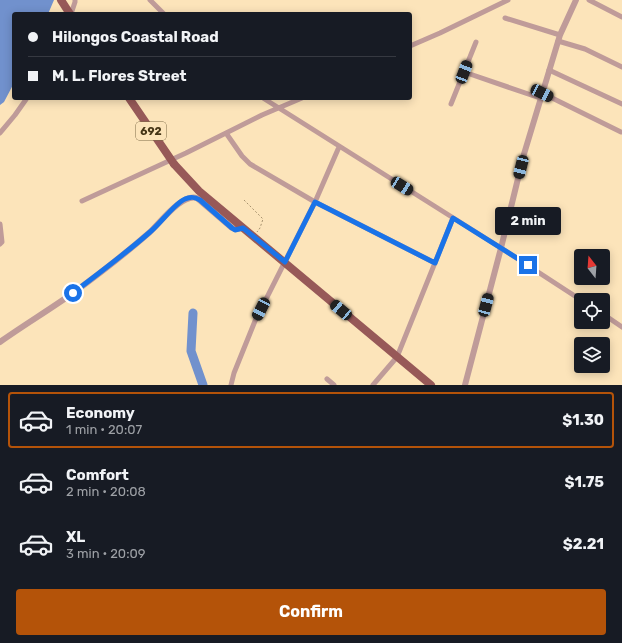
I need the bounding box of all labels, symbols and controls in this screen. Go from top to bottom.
text: Hilongos Coastal Road [52,28,219,46]
car [454,59,474,85]
text: M. L. Flores Street [52,67,187,85]
car [529,82,555,104]
road number: 692 [136,122,166,140]
car [512,154,530,180]
car [389,175,415,197]
callout: 2 min [495,207,561,235]
text: 2 min [510,213,546,228]
north arrow [574,249,610,285]
map controls [574,249,610,373]
route end [519,256,537,274]
route start [64,284,82,302]
car [477,292,495,318]
button: locate [574,293,610,329]
car [250,296,272,322]
car [328,298,354,322]
button: layers [574,337,610,373]
icon: car [18,402,54,438]
text: Economy [66,404,135,422]
text: $1.30 [562,411,604,429]
text: 1 min · 20:07 [66,422,142,437]
icon: car [18,464,54,500]
text: Comfort [66,466,129,484]
text: $1.75 [564,473,604,491]
text: 2 min · 20:08 [66,484,146,499]
icon: car [18,526,54,562]
text: XL [66,528,85,546]
text: $2.21 [563,535,604,553]
text: 3 min · 20:09 [66,546,145,561]
button: Confirm [16,589,606,635]

